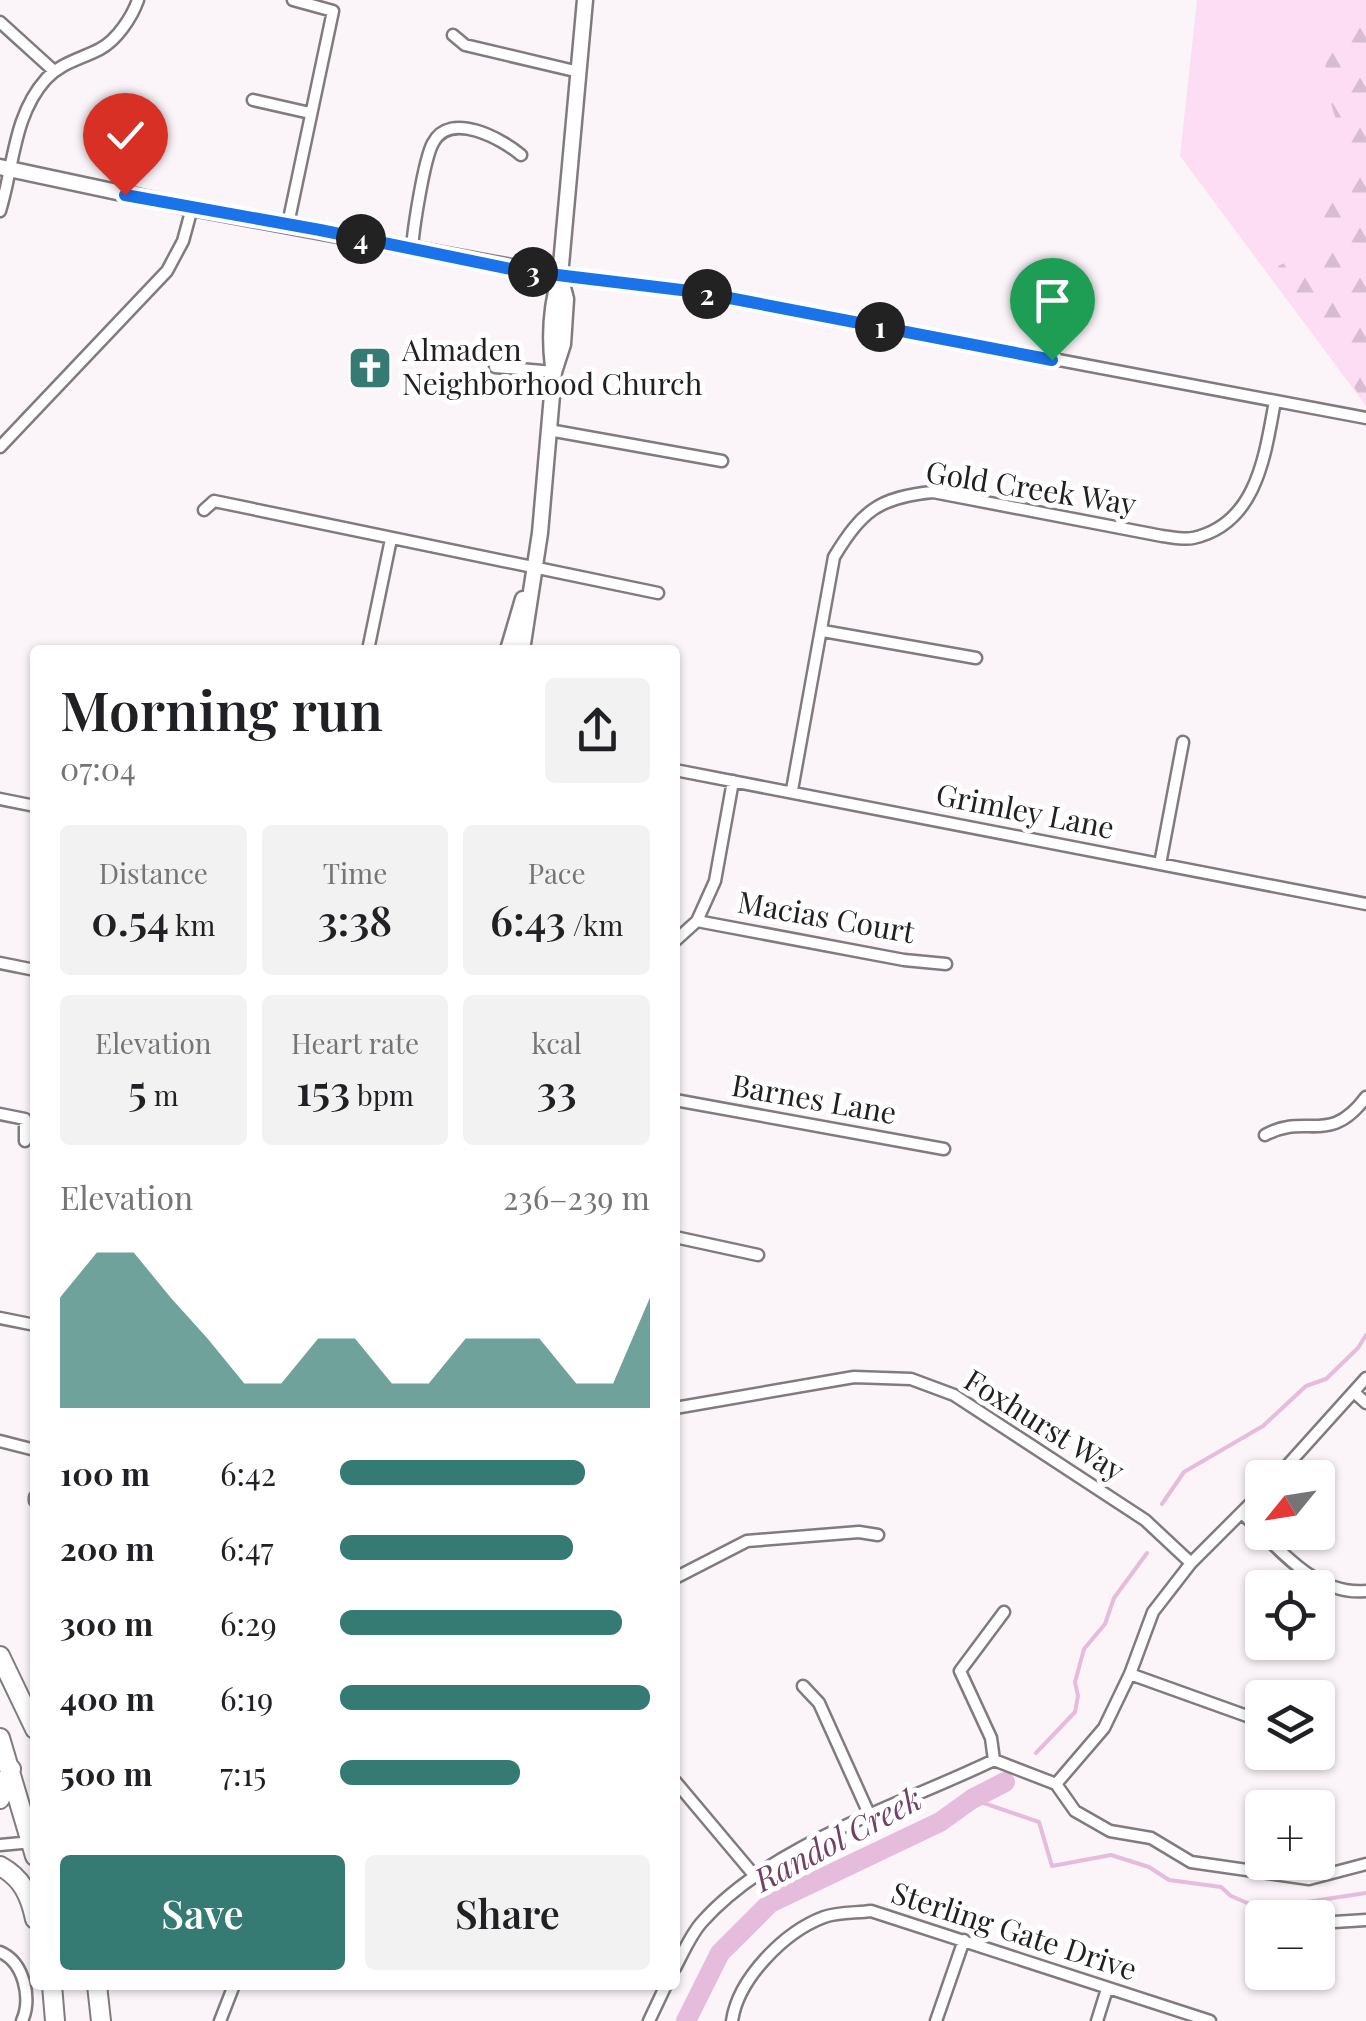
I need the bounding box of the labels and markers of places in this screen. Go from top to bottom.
pin [83,93,168,196]
pin: 4 [336,214,386,264]
pin: 3 [508,247,558,297]
pin [1010,258,1095,361]
pin: 2 [682,269,732,319]
pin: 1 [855,302,905,352]
place label: Almaden Neighborhood Church [401,329,703,403]
church icon: Almaden Neighborhood Church [347,345,393,391]

